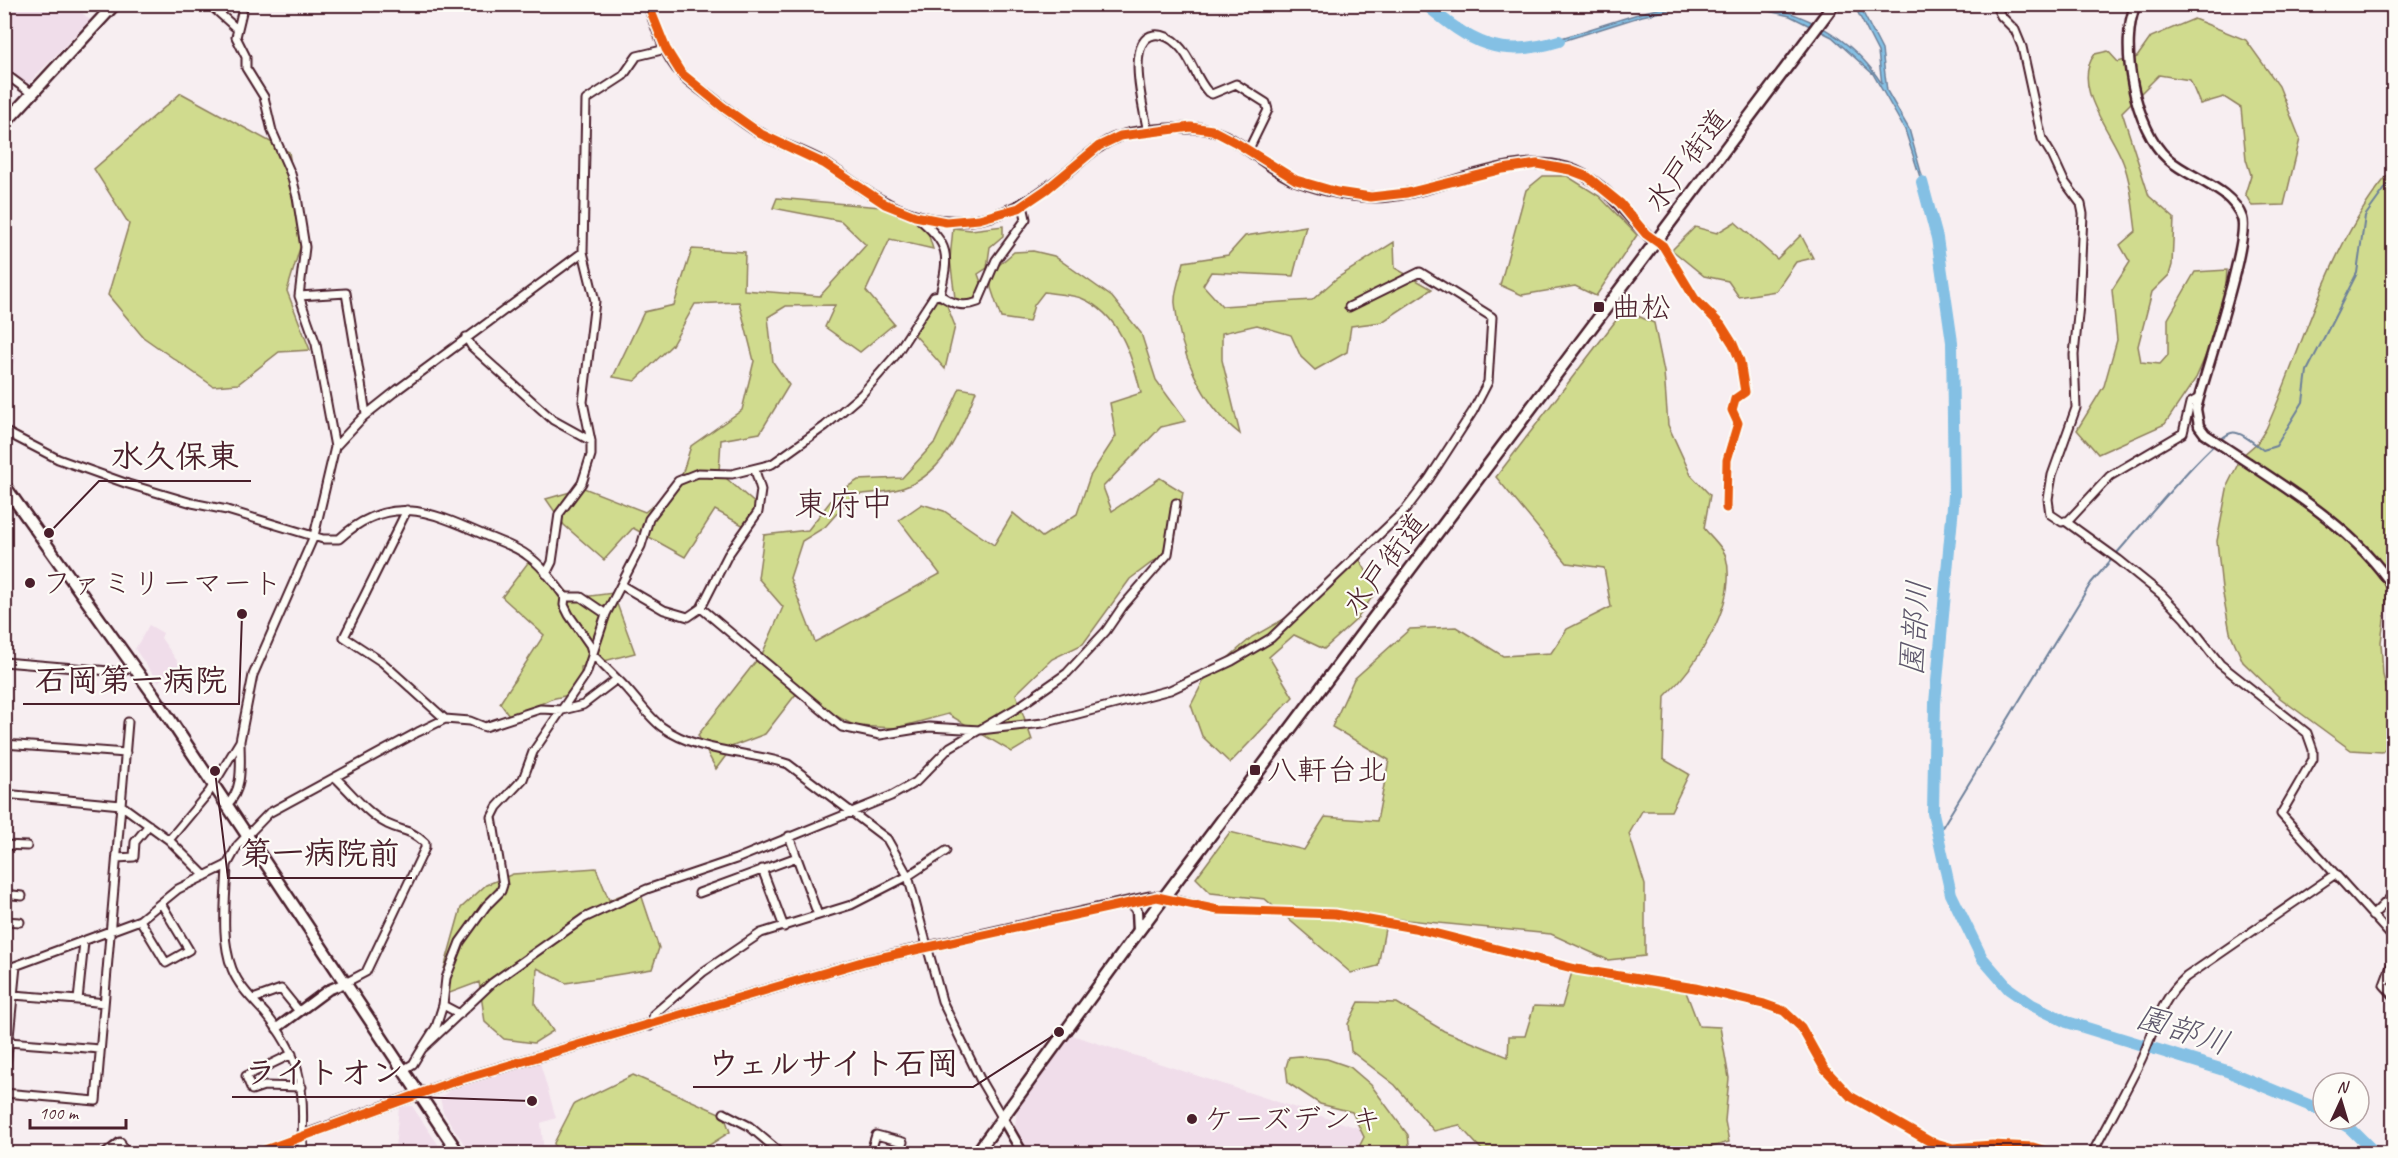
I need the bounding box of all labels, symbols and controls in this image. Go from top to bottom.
street label: 水戸街道 [1636,101,1738,219]
place label: 曲松 [1611,288,1671,326]
marker: 曲松 [1592,300,1606,314]
callout: 水久保東 [99,431,251,481]
text: 水久保東 [111,436,239,477]
district label: 東府中 [795,483,894,525]
street label: 水戸街道 [1334,505,1436,623]
place label: ファミリーマート [42,564,283,602]
marker: ファミリーマート [23,576,37,590]
water label: 園部川 [1890,578,1940,678]
callout: 石岡第一病院 [23,654,239,704]
text: 石岡第一病院 [35,660,227,701]
place label: 八軒台北 [1267,751,1387,789]
marker: 八軒台北 [1248,763,1262,777]
callout: 第一病院前 [228,828,412,878]
text: 第一病院前 [240,833,400,874]
water label: 園部川 [2131,996,2235,1064]
callout: ウェルサイト石岡 [693,1037,973,1087]
text: ウェルサイト石岡 [707,1043,959,1084]
callout: ライトオン [232,1047,416,1097]
text: ライトオン [244,1052,404,1093]
north arrow [2311,1071,2371,1131]
text: N [2336,1077,2351,1098]
scale bar [30,1092,126,1130]
place label: ケーズデンキ [1204,1100,1382,1138]
text: 100 m [39,1102,80,1124]
marker: ケーズデンキ [1185,1112,1199,1126]

